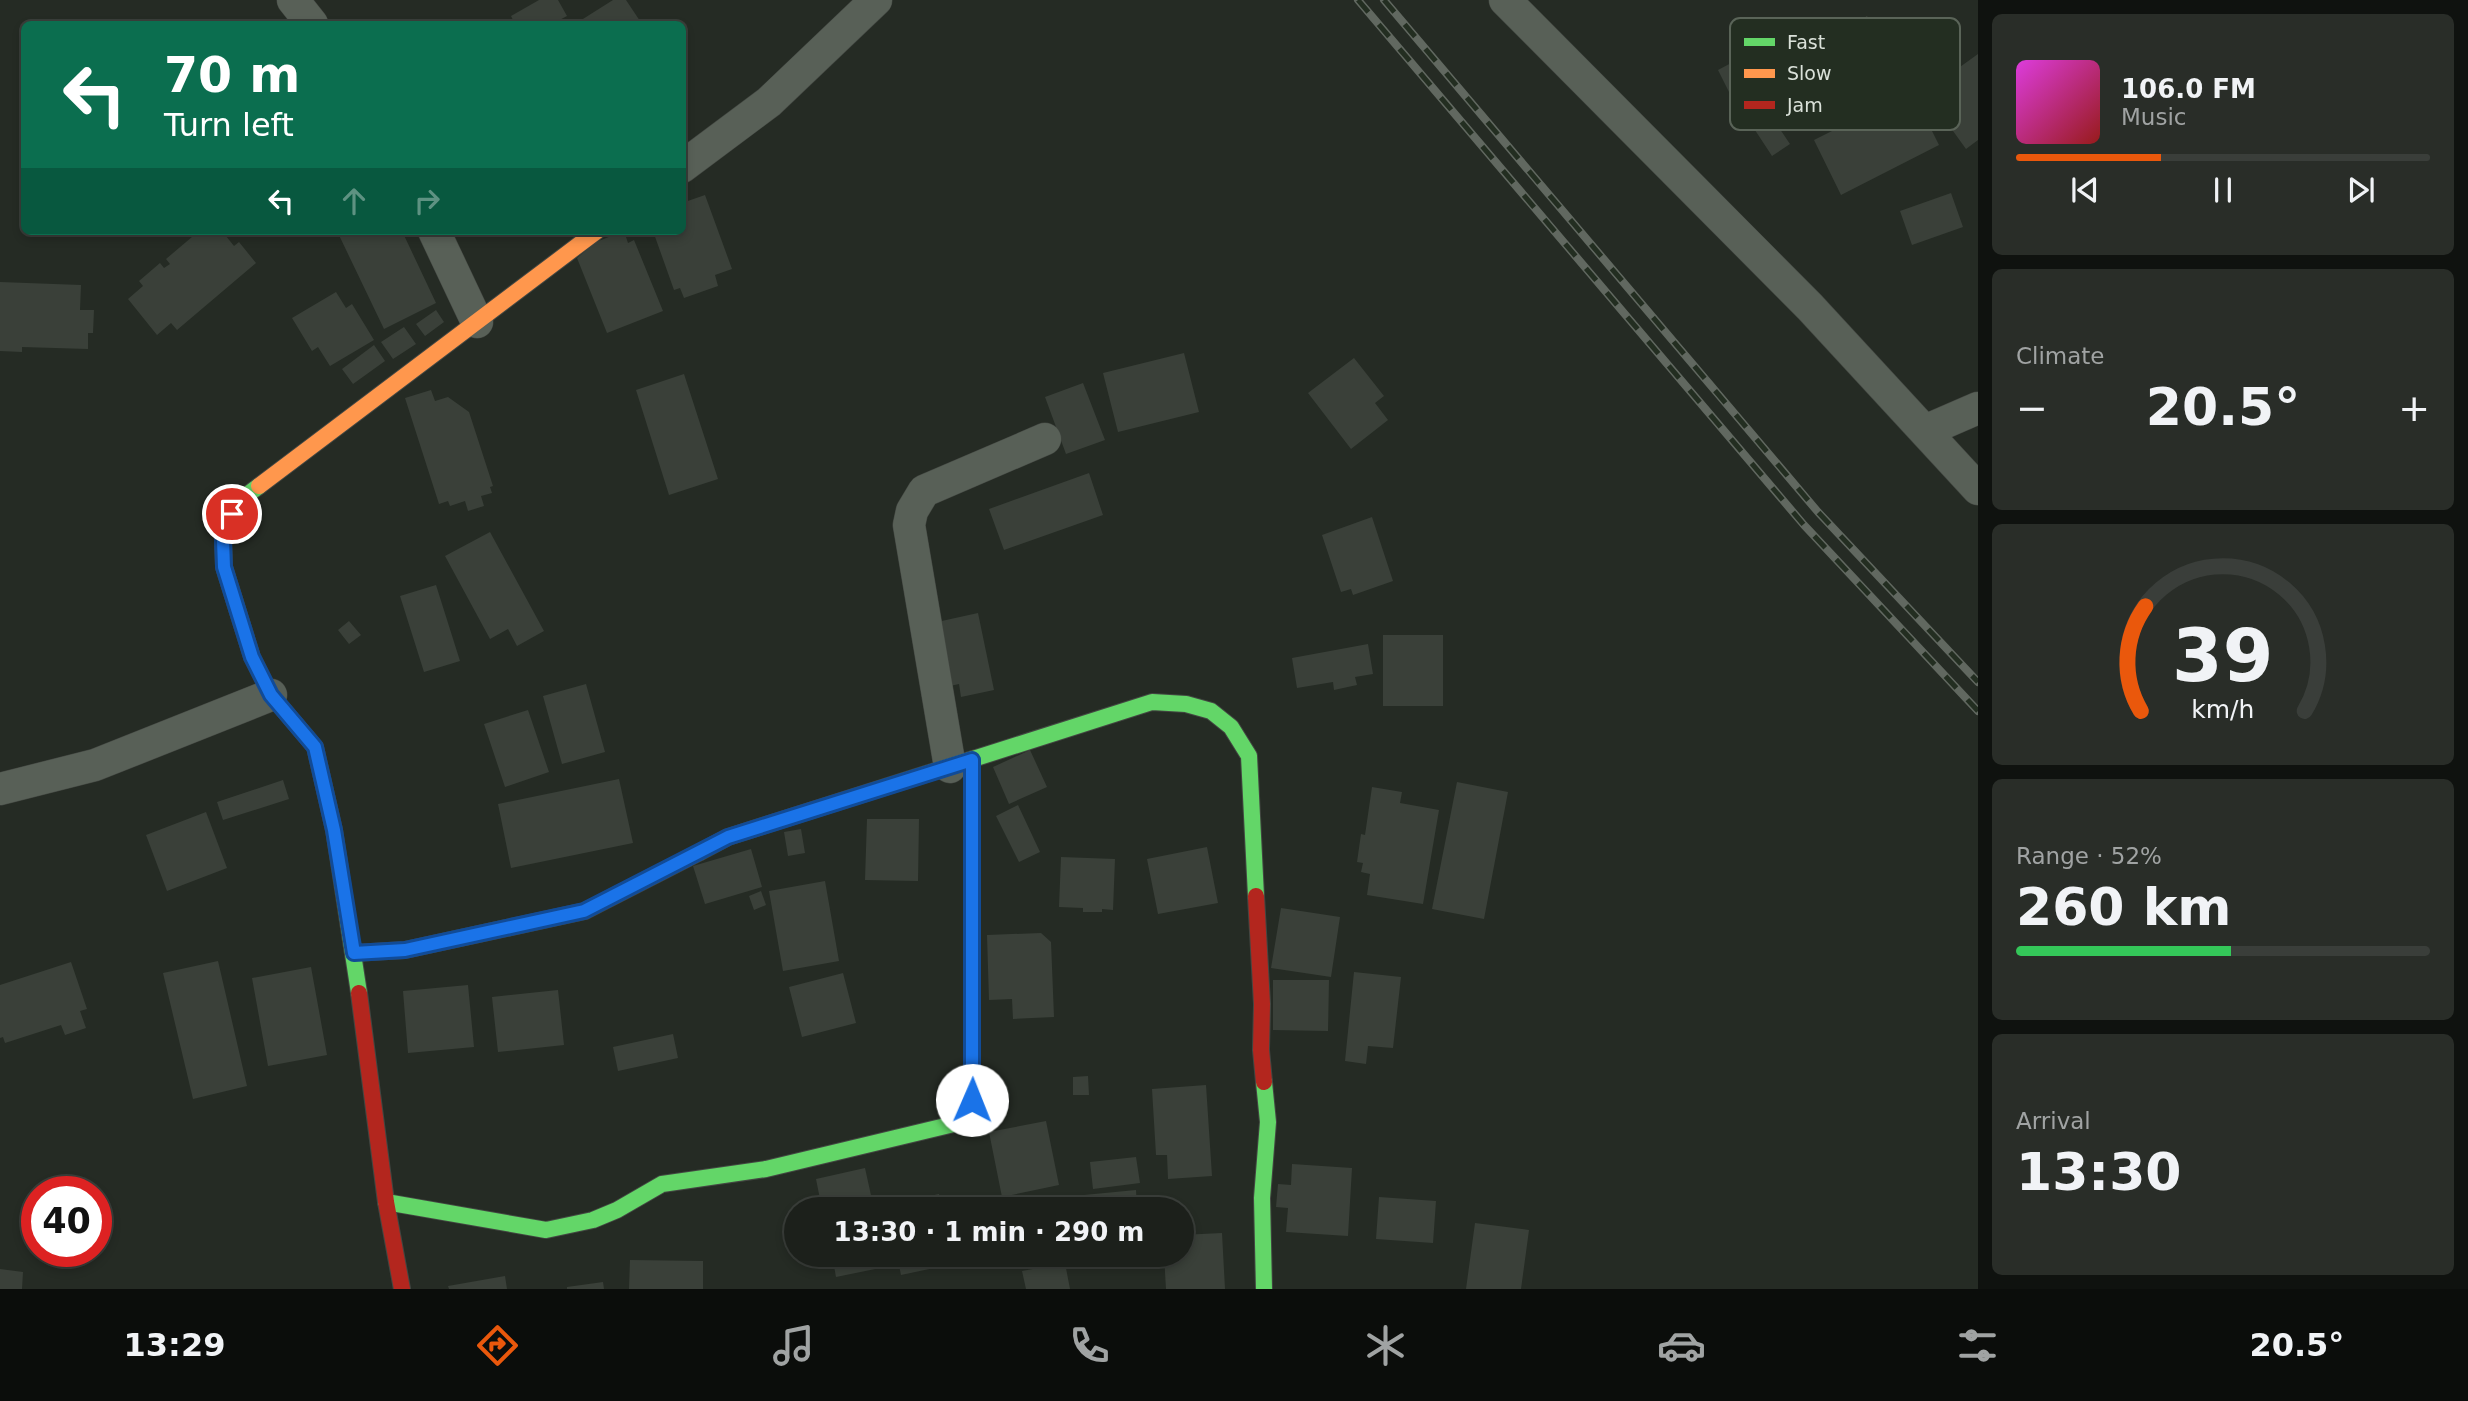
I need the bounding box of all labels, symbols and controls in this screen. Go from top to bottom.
legend [1730,18,1960,130]
text: Fast [1787,31,1825,53]
text: 70 m [164,47,300,104]
icon: left [49,49,140,140]
text: Slow [1787,62,1832,84]
text: 106.0 FM [2121,74,2256,104]
text: Jam [1786,94,1823,116]
text: Music [2121,104,2186,130]
text: Turn left [164,106,294,144]
icon: previous [2066,171,2104,209]
icon: pause [2204,171,2242,209]
icon: next [2342,171,2380,209]
icon: left [262,182,300,220]
icon: ahead [335,182,373,220]
icon: right [408,182,446,220]
text: Climate [2016,343,2105,369]
text: 20.5° [2146,377,2300,437]
text: − [2016,386,2048,430]
text: + [2398,386,2430,430]
pin [202,484,262,544]
icon: arrive [213,495,251,533]
text: 39 [2172,613,2274,698]
text: km/h [2191,694,2255,723]
text: Range · 52% [2016,843,2162,869]
text: 260 km [2016,877,2231,937]
position arrow [935,1063,1009,1137]
text: Arrival [2016,1108,2091,1134]
text: 13:30 [2016,1142,2182,1202]
speed limit sign: 40 [21,1176,112,1267]
text: 13:30 · 1 min · 290 m [834,1217,1144,1247]
icon: directions [473,1321,522,1370]
icon: music [769,1321,818,1370]
icon: phone [1065,1321,1114,1370]
icon: climate [1361,1321,1410,1370]
icon: car [1657,1321,1706,1370]
icon: filters [1953,1321,2002,1370]
text: 13:29 [124,1326,225,1364]
text: 20.5° [2249,1326,2344,1364]

